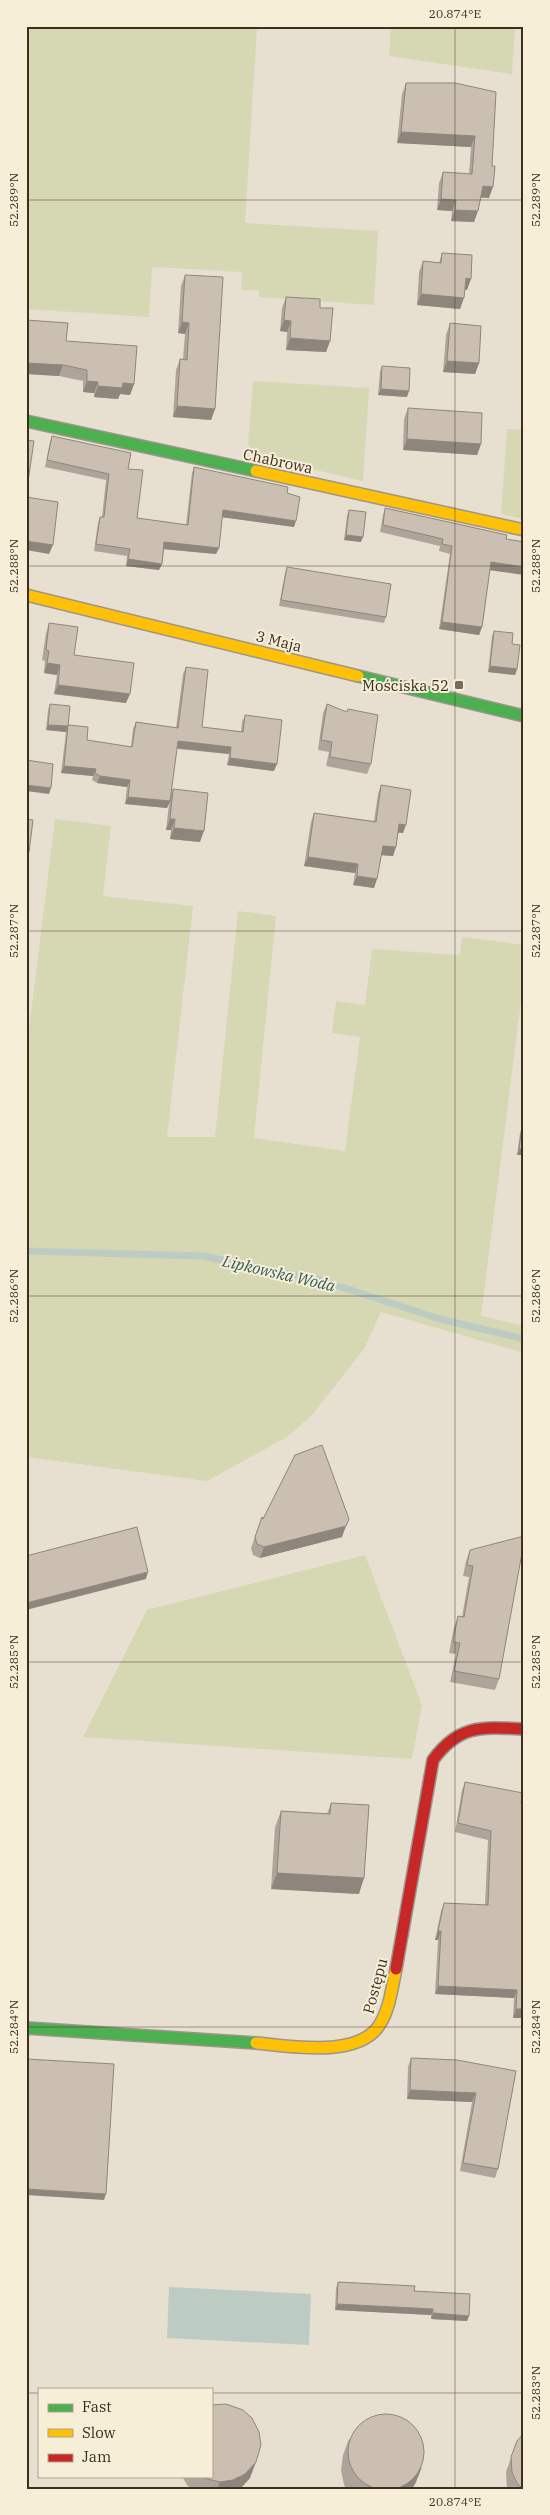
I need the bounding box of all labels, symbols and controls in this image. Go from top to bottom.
text: 20.874°E [429,6,481,21]
text: 52.289°N [6,173,21,227]
text: 52.289°N [528,173,543,227]
street label: Chabrowa [241,444,315,478]
text: 52.288°N [6,539,21,593]
text: 52.288°N [528,539,543,593]
street label: 3 Maja [254,626,304,656]
place label: Mościska 52 [362,676,449,695]
marker: Mościska 52 [453,679,465,691]
text: 52.287°N [6,904,21,958]
text: 52.287°N [528,904,543,958]
water label: Lipkowska Woda [220,1250,338,1296]
text: 52.286°N [6,1269,21,1323]
text: 52.286°N [528,1269,543,1323]
text: 52.285°N [6,1635,21,1689]
text: 52.285°N [528,1635,543,1689]
street label: Postępu [359,1956,391,2016]
text: 52.284°N [6,2000,21,2054]
text: 52.284°N [528,2000,543,2054]
text: 52.283°N [528,2366,543,2420]
legend [38,2388,212,2478]
text: Fast [82,2397,112,2416]
text: Slow [82,2423,116,2442]
text: Jam [82,2447,111,2466]
text: 20.874°E [429,2494,481,2509]

